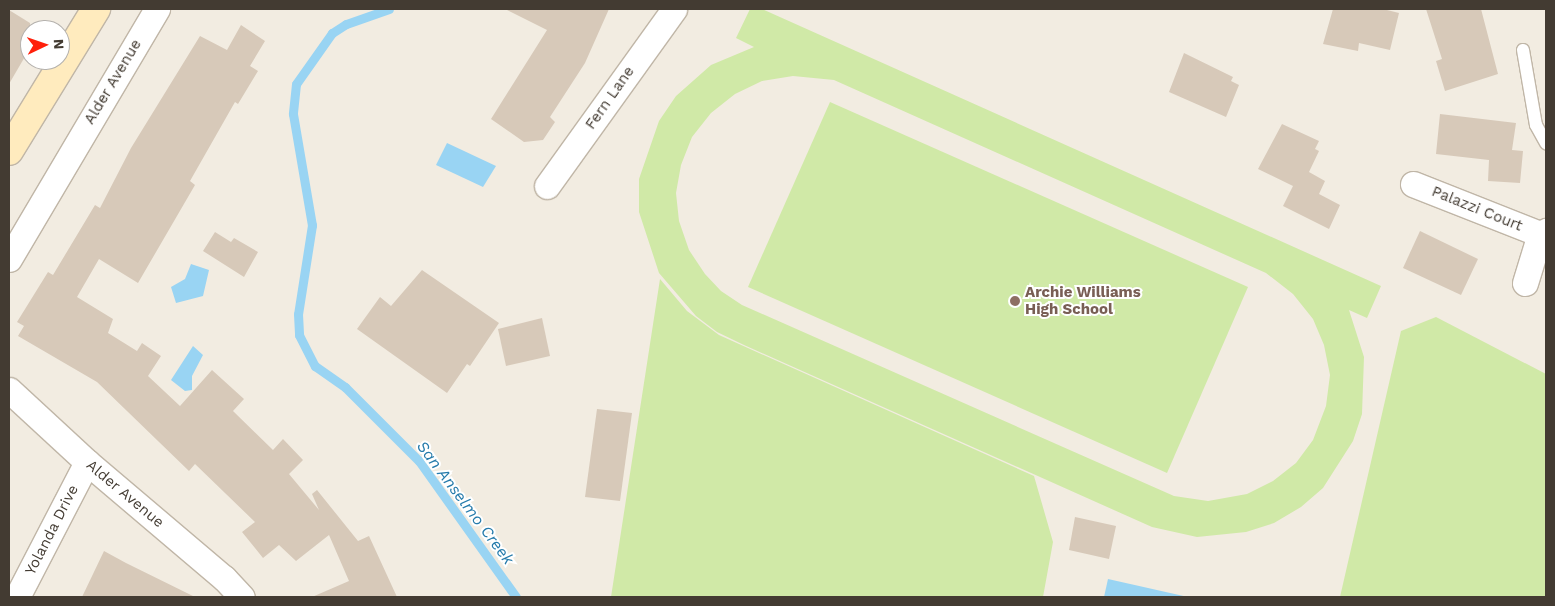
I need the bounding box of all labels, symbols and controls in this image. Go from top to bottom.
north arrow [20,20,70,70]
street label: Alder Avenue [80,36,146,128]
text: N [51,39,67,50]
street label: Fern Lane [582,63,638,133]
street label: Palazzi Court [1429,183,1525,235]
place label: Archie Williams High School [1025,283,1141,318]
marker: Archie Williams High School [1009,295,1021,307]
water label: San Anselmo Creek [412,437,518,569]
street label: Alder Avenue [82,456,168,532]
street label: Yolanda Drive [21,482,83,578]

